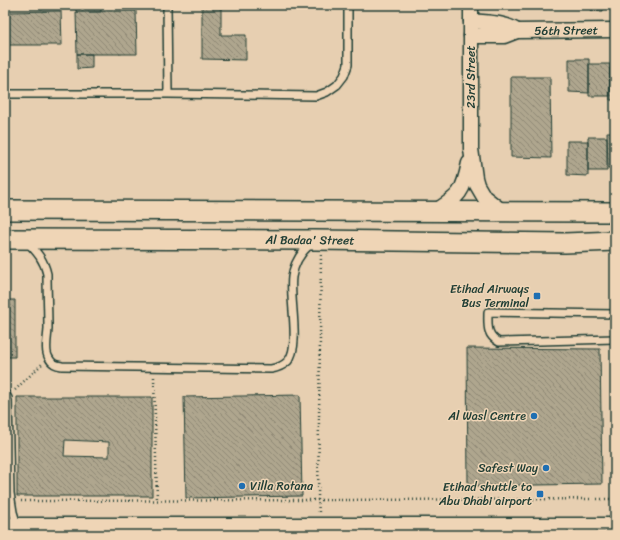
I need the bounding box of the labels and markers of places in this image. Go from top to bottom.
place label: Etihad Airways Bus Terminal [450,278,530,314]
marker: Etihad Airways Bus Terminal [532,291,542,301]
place label: Al Wasl Centre [447,405,526,427]
marker: Al Wasl Centre [529,411,539,421]
place label: Safest Way [478,457,539,479]
marker: Safest Way [541,463,551,473]
place label: Villa Rotana [250,475,314,497]
place label: Etihad shuttle to Abu Dhabi airport [438,476,532,512]
marker: Villa Rotana [237,481,247,491]
marker: Etihad shuttle to Abu Dhabi airport [535,489,545,499]

